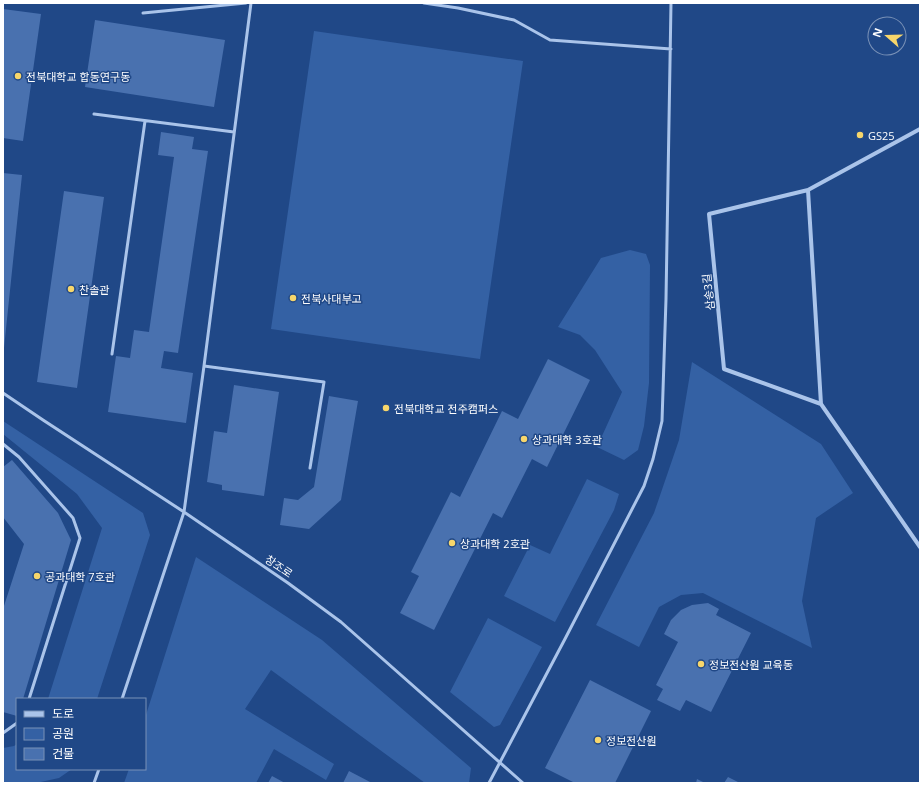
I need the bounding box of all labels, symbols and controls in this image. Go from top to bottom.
north arrow [867,16,907,56]
text: N [869,26,886,39]
place label: 전북대학교 합동연구동 [26,69,130,84]
marker: 전북대학교 합동연구동 [13,71,23,81]
place label: GS25 [868,128,895,143]
marker: GS25 [855,130,865,140]
street label: 삼송3길 [699,273,717,311]
place label: 찬솔관 [79,282,109,297]
marker: 찬솔관 [66,284,76,294]
place label: 전북사대부고 [301,291,362,306]
marker: 전북사대부고 [288,293,298,303]
place label: 전북대학교 전주캠퍼스 [394,401,498,416]
marker: 전북대학교 전주캠퍼스 [381,403,391,413]
place label: 상과대학 3호관 [532,432,602,447]
marker: 상과대학 3호관 [519,434,529,444]
place label: 상과대학 2호관 [460,536,530,551]
marker: 상과대학 2호관 [447,538,457,548]
street label: 창조로 [262,551,296,581]
place label: 공과대학 7호관 [45,569,115,584]
marker: 공과대학 7호관 [32,571,42,581]
place label: 정보전산원 교육동 [709,657,793,672]
marker: 정보전산원 교육동 [696,659,706,669]
legend [16,698,146,770]
text: 도로 [52,705,74,722]
text: 공원 [52,725,74,742]
place label: 정보전산원 [606,733,657,748]
marker: 정보전산원 [593,735,603,745]
text: 건물 [52,745,74,762]

